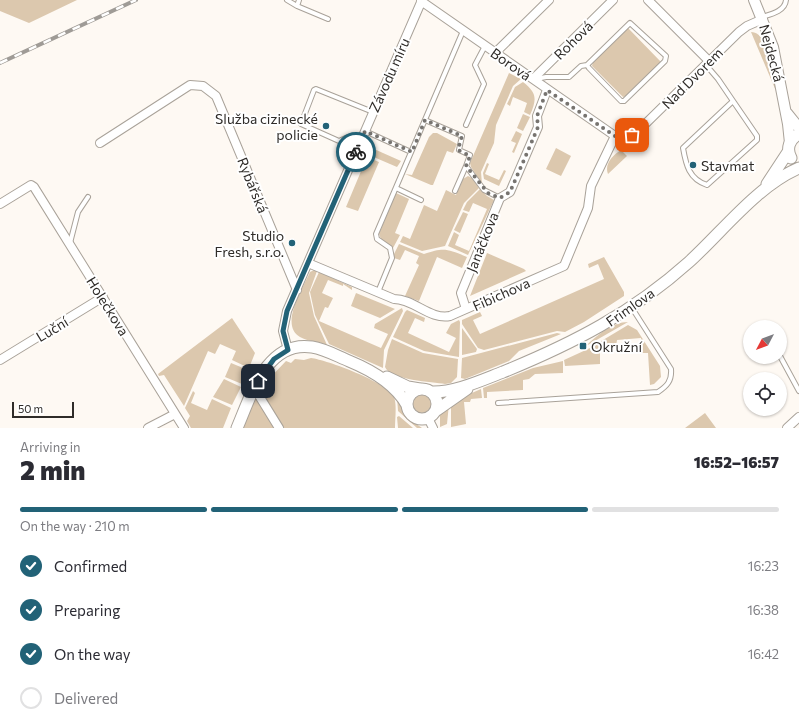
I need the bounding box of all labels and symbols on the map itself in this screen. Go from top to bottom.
street label: Rohová [550,17,596,63]
street label: Nejdecká [756,22,788,84]
street label: Závodu míru [365,35,413,115]
street label: Borová [488,44,534,84]
street label: Nad Dvorem [658,44,726,112]
place label: Služba cizinecké policie [215,110,318,143]
pin [615,118,649,152]
marker: Služba cizinecké policie [321,121,331,131]
courier [336,132,376,172]
street label: Rybářská [234,155,272,215]
place label: Stavmat [701,157,755,174]
marker: Stavmat [688,160,698,170]
street label: Janáčkova [462,209,502,275]
place label: Studio Fresh, s.r.o. [214,227,284,260]
marker: Studio Fresh, s.r.o. [287,238,297,248]
street label: Holečkova [83,273,133,339]
street label: Fibichova [470,274,532,314]
street label: Frimlova [602,284,658,330]
street label: Luční [33,313,71,345]
north arrow [743,320,787,364]
place label: Okružní [591,338,642,355]
marker: Okružní [578,341,588,351]
pin [241,364,275,398]
scale bar [12,400,74,419]

